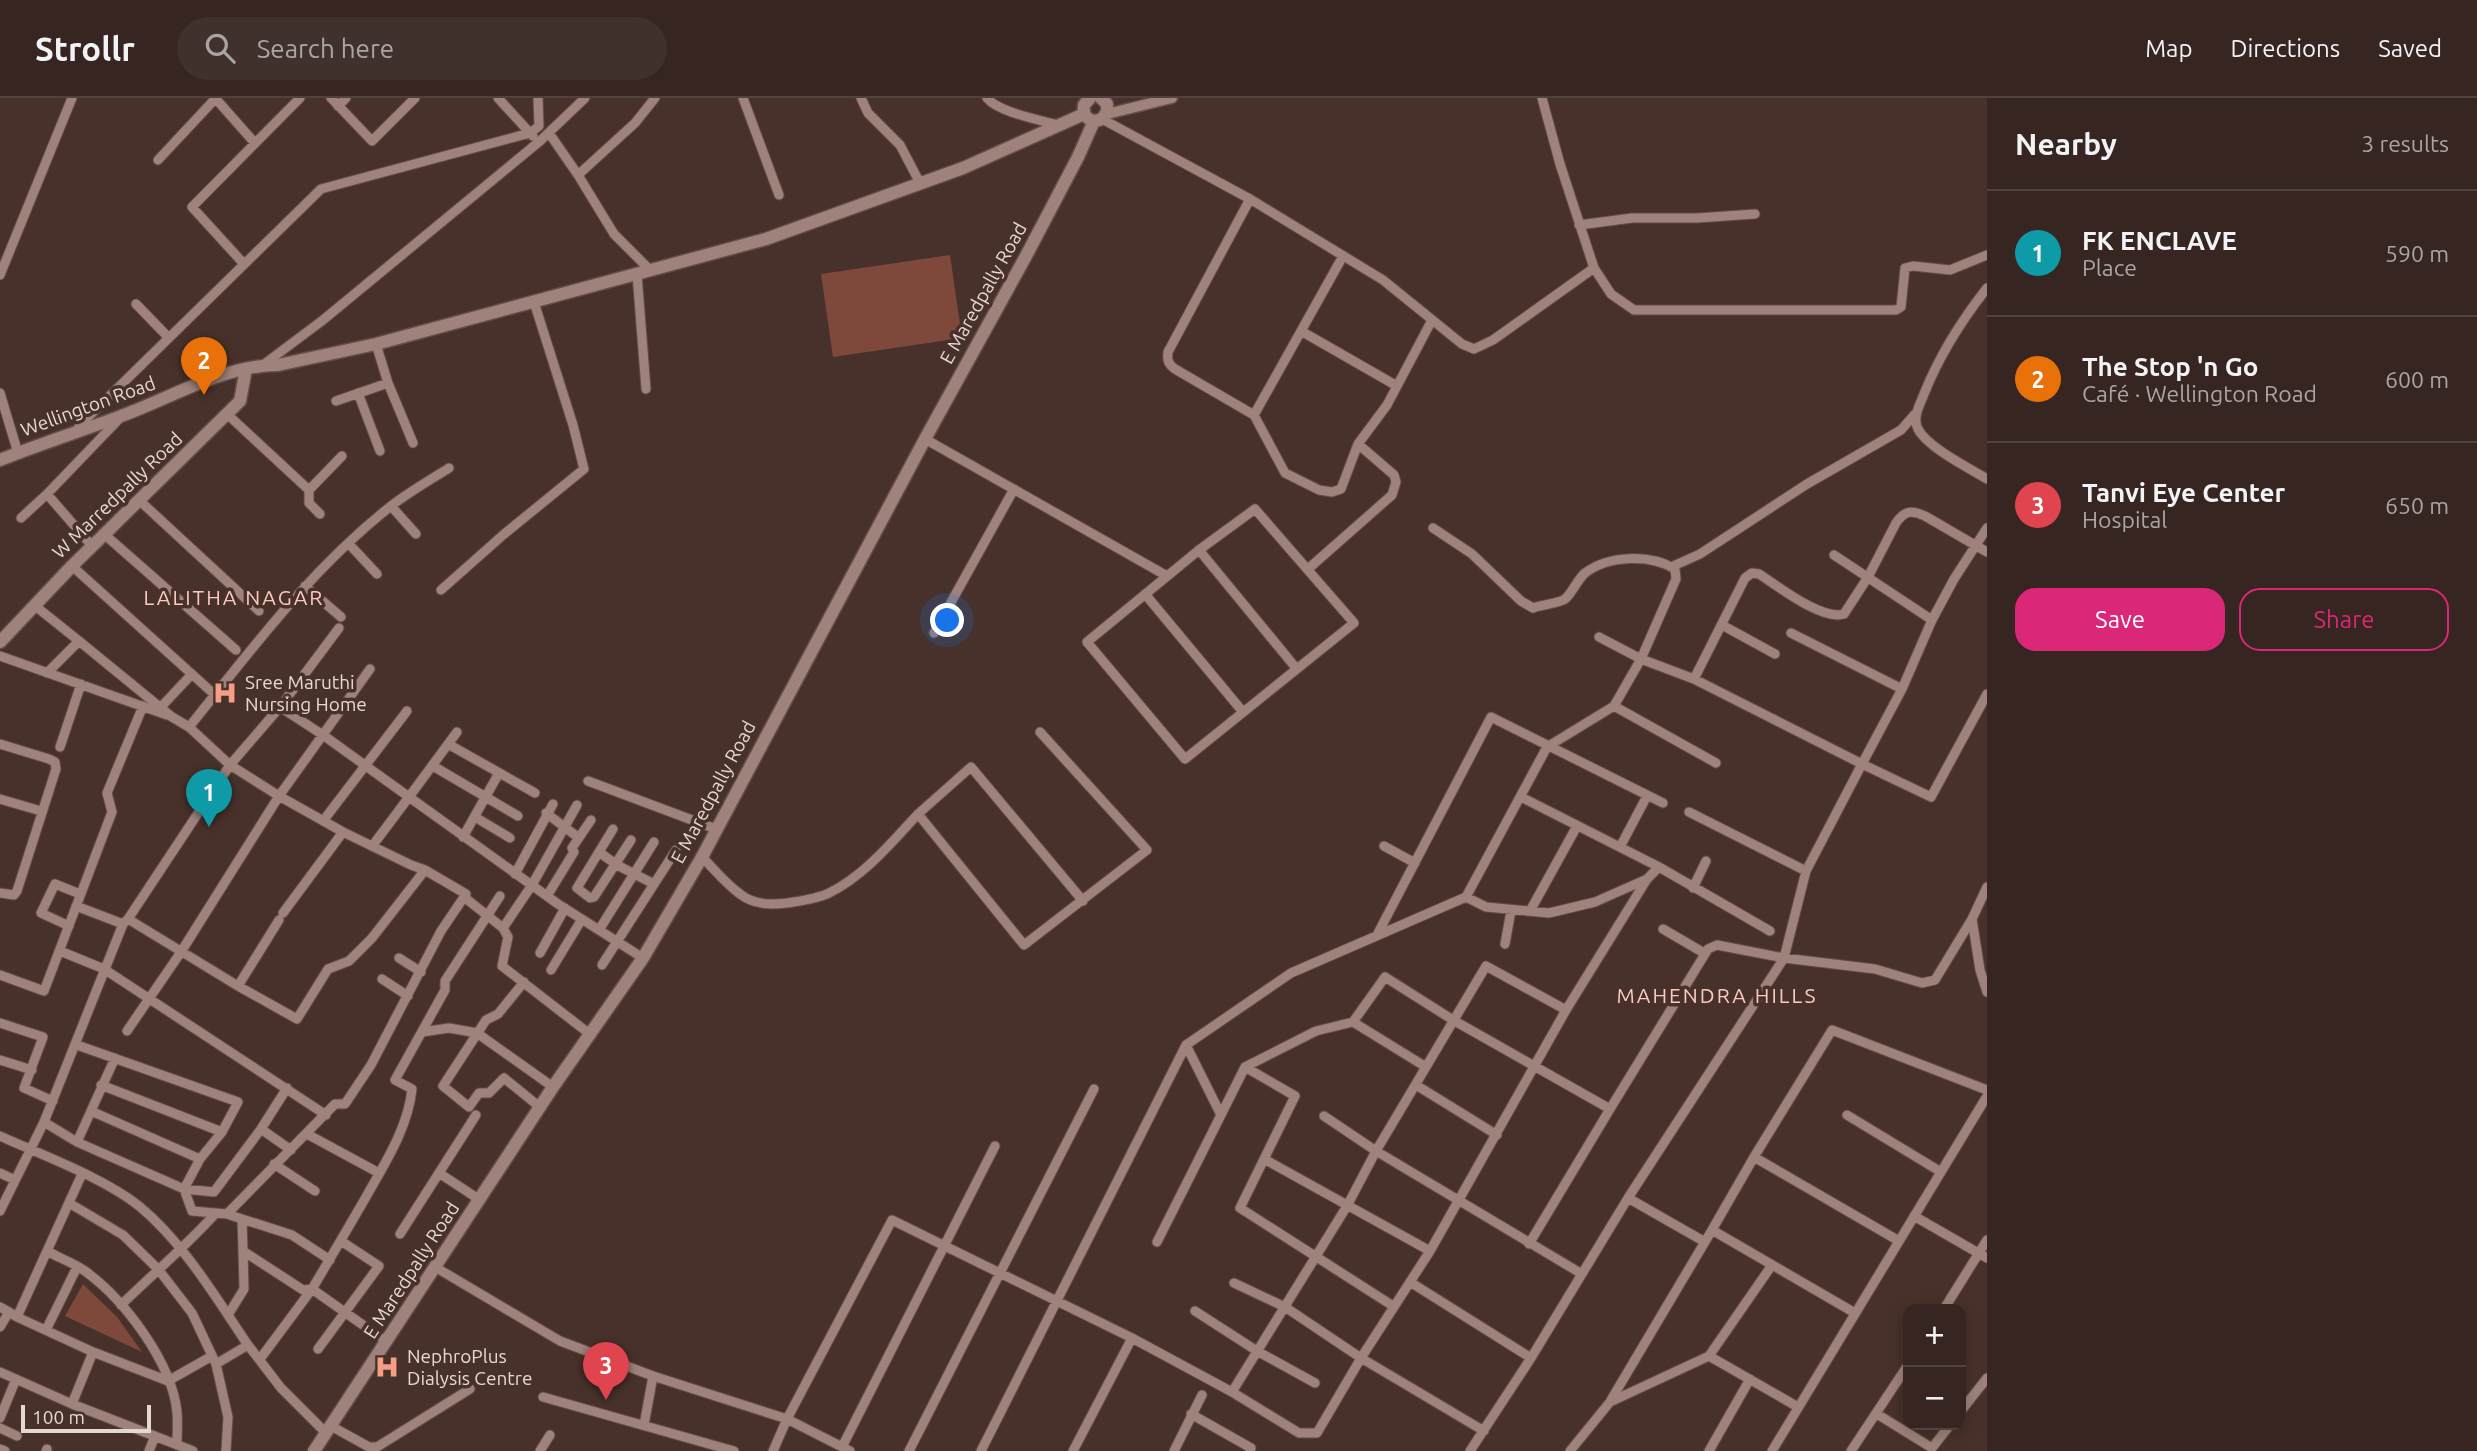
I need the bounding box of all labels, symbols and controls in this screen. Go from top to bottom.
search box [177,17,667,80]
icon: search [201,29,239,67]
text: Strollr [35,30,135,67]
text: Search here [257,34,394,63]
text: Map [2145,35,2192,62]
text: Directions [2230,35,2340,62]
text: Saved [2378,35,2442,62]
text: Nearby [2015,127,2117,161]
text: 3 results [2361,131,2449,156]
street label: E Maredpally Road [935,218,1031,368]
text: FK ENCLAVE [2082,226,2237,255]
text: 1 [2032,241,2044,266]
text: 590 m [2385,241,2449,266]
text: Place [2082,255,2137,280]
pin: 2 [181,337,227,395]
text: The Stop 'n Go [2082,352,2258,381]
text: 2 [2032,367,2044,392]
text: 600 m [2385,367,2449,392]
street label: Wellington Road [18,371,158,441]
text: Café · Wellington Road [2082,381,2317,406]
street label: W Marredpally Road [47,427,187,563]
text: Tanvi Eye Center [2082,478,2285,507]
text: 3 [2032,493,2044,518]
text: 650 m [2385,493,2449,518]
text: Hospital [2082,507,2167,532]
district label: LALITHA NAGAR [144,585,324,609]
button: Save [2015,588,2225,651]
button: Share [2239,588,2449,651]
your location [930,603,964,637]
place label: Sree Maruthi Nursing Home [245,671,367,715]
hospital icon: Sree Maruthi Nursing Home [211,679,239,707]
street label: E Maredpally Road [666,717,760,867]
pin: 1 [186,769,232,827]
district label: MAHENDRA HILLS [1617,983,1817,1007]
street label: E Maredpally Road [359,1198,463,1342]
map controls [1903,1304,1966,1430]
button: + [1903,1304,1966,1367]
pin: 3 [583,1342,629,1400]
place label: NephroPlus Dialysis Centre [407,1345,532,1389]
hospital icon: NephroPlus Dialysis Centre [373,1353,401,1381]
button: − [1903,1367,1966,1430]
scale bar [21,1402,150,1434]
text: 100 m [32,1406,85,1428]

